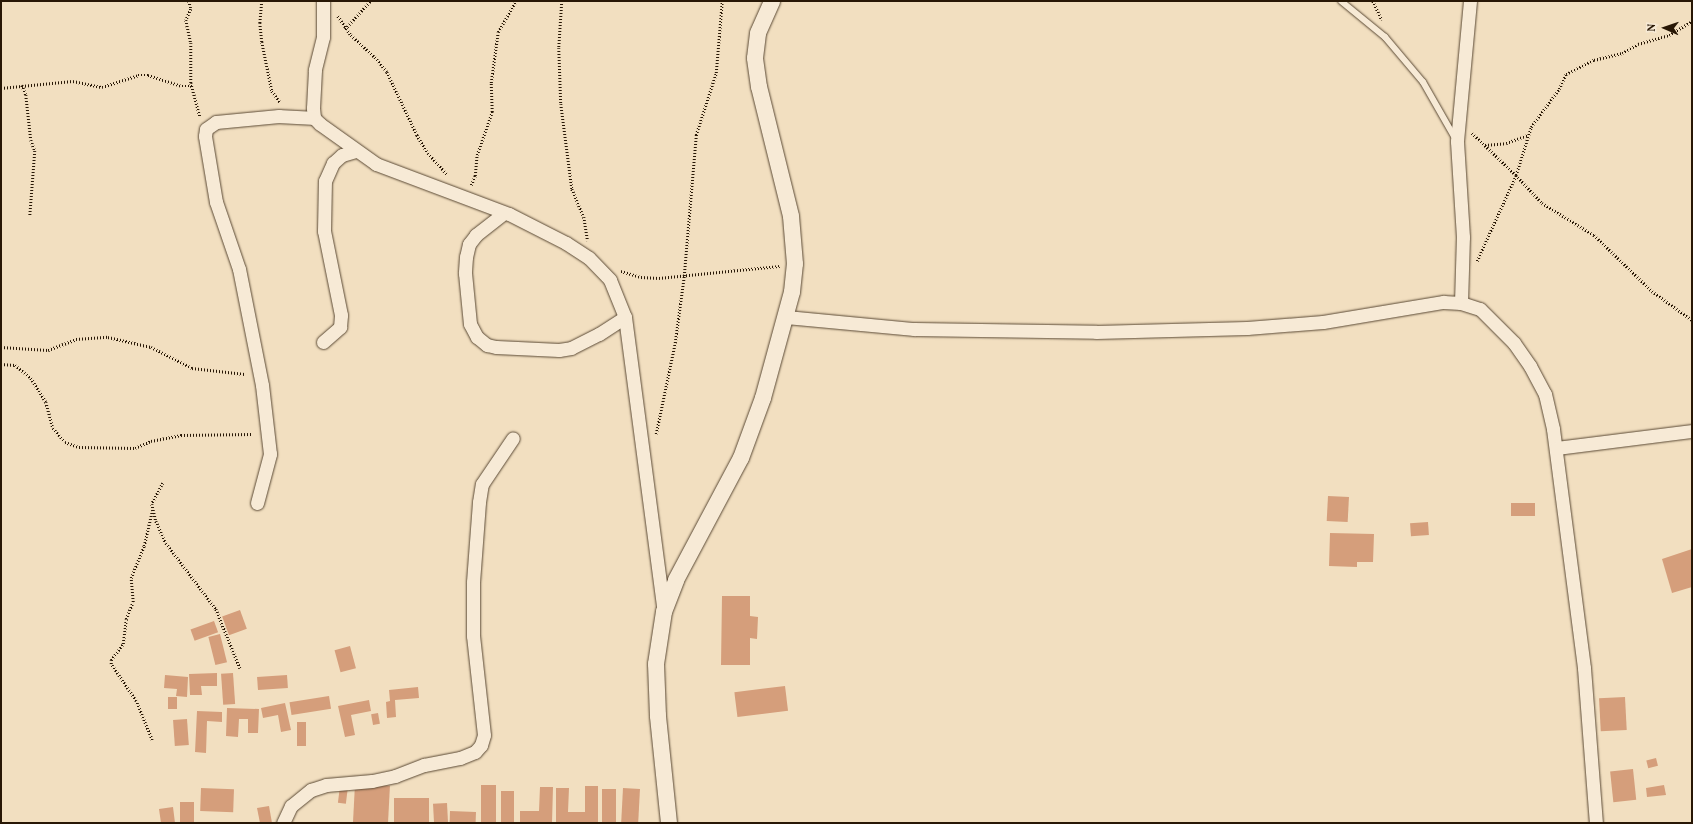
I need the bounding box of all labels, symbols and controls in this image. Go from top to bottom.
north arrow [1645,8,1685,48]
text: N [1645,23,1660,32]

